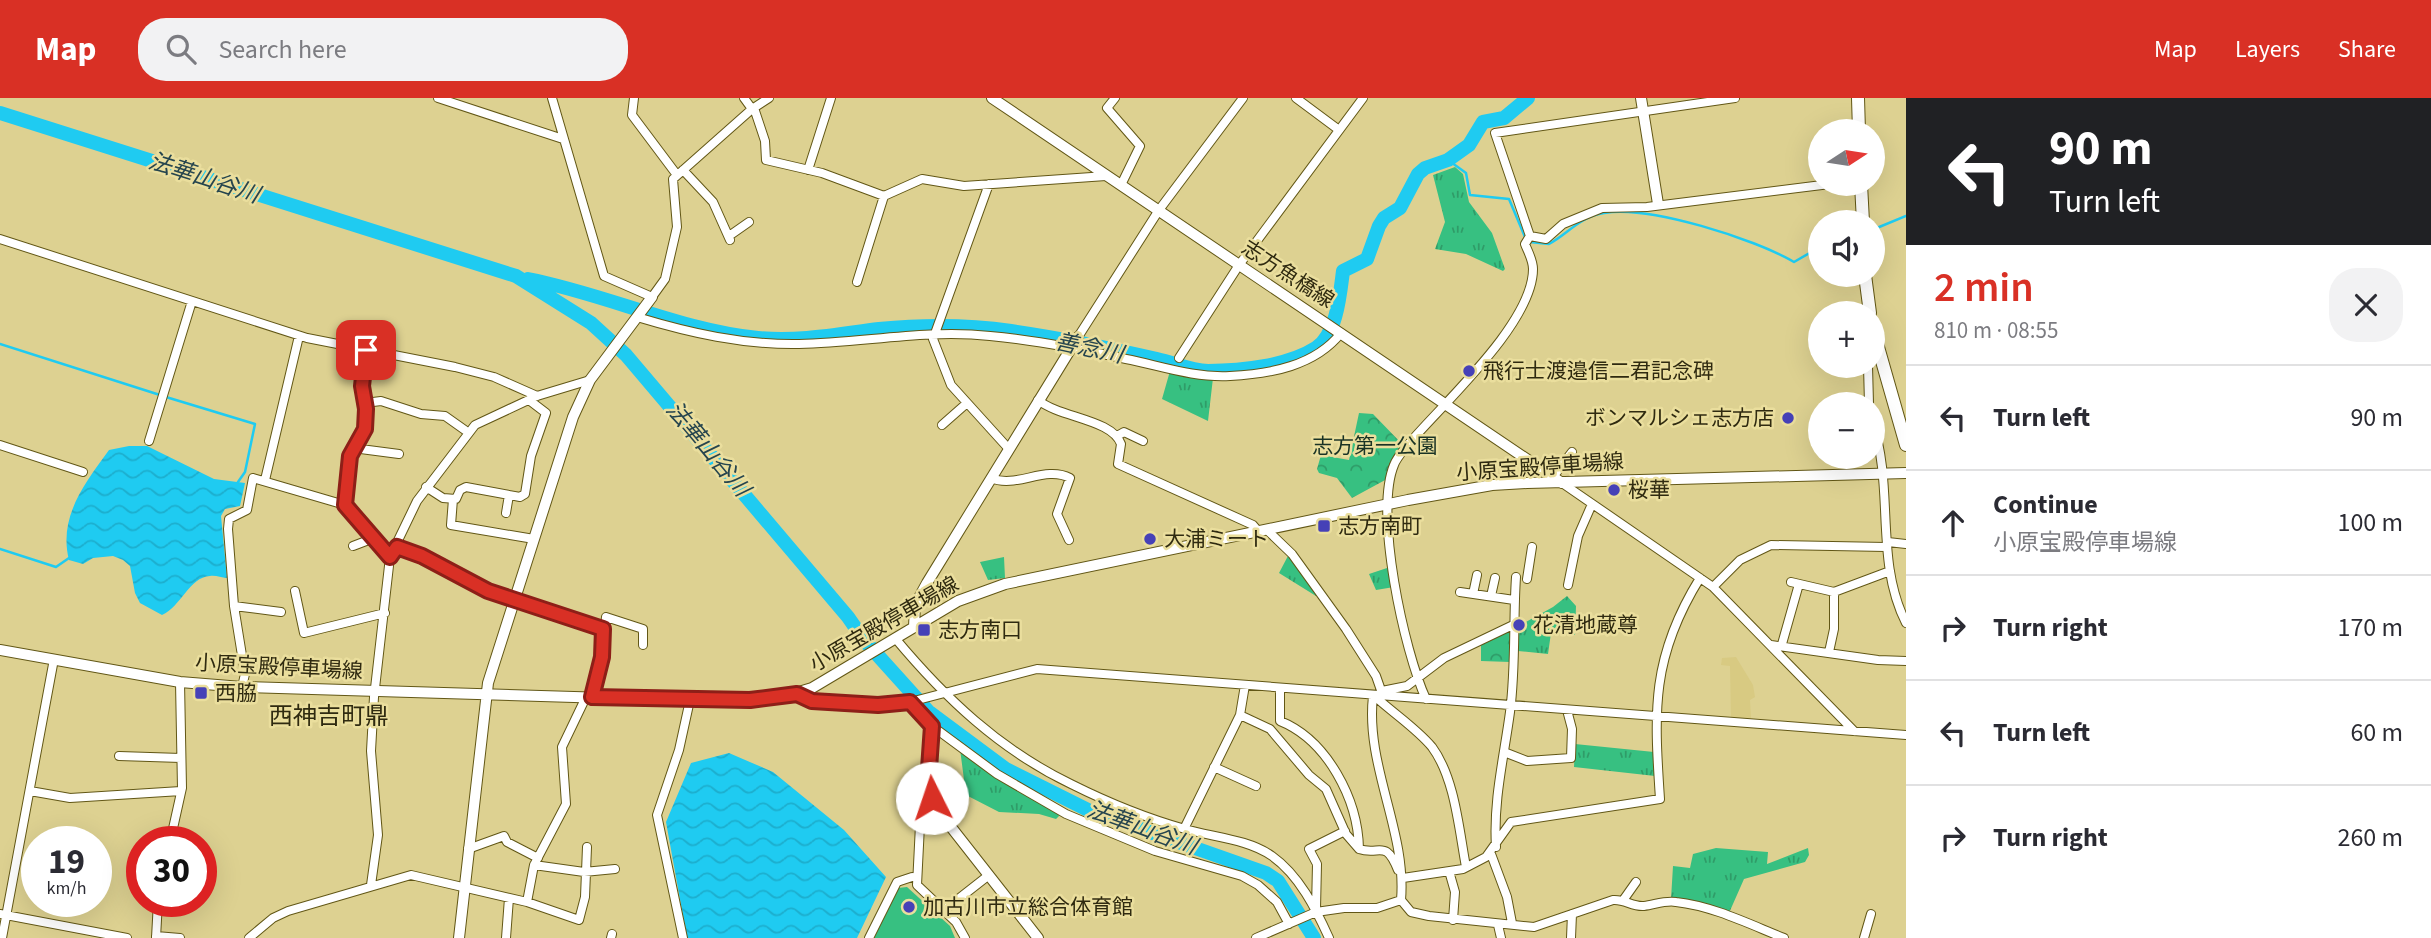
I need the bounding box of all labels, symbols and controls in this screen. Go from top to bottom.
search box [138,18,628,81]
text: Map [35,26,96,73]
icon: search [162,30,200,68]
text: Search here [218,31,347,68]
text: Map [2154,32,2197,67]
text: Layers [2235,32,2300,67]
text: Share [2338,32,2396,67]
text: 90 m [2049,114,2153,184]
north arrow [1808,119,1885,196]
map controls [1808,119,1885,469]
icon: left [1934,126,2025,217]
water label: 法華山谷川 [144,145,267,212]
text: Turn left [2049,179,2160,225]
button: sound [1808,210,1885,287]
street label: 志方魚橋線 [1236,233,1340,315]
text: 2 min [1934,258,2034,318]
button: close [2329,268,2403,342]
button: + [1808,301,1885,378]
text: 810 m · 08:55 [1934,314,2058,347]
pin [336,320,396,380]
water label: 善念川 [1052,325,1129,372]
icon: arrive [347,331,385,369]
place label: 飛行士渡邉信二君記念碑 [1483,356,1714,386]
marker: 飛行士渡邉信二君記念碑 [1461,363,1477,379]
button: − [1808,392,1885,469]
water label: 法華山谷川 [658,394,760,506]
icon: left [1934,399,1972,437]
text: Turn left [1993,399,2090,436]
text: 90 m [2350,399,2403,436]
place label: ボンマルシェ志方店 [1585,403,1774,433]
marker: ボンマルシェ志方店 [1780,410,1796,426]
park label: 志方第一公園 [1312,431,1438,461]
street label: 小原宝殿停車場線 [1455,446,1625,488]
place label: 桜華 [1628,475,1670,505]
marker: 桜華 [1606,482,1622,498]
text: Continue [1993,486,2098,523]
icon: ahead [1934,504,1972,542]
text: 100 m [2337,504,2403,541]
place label: 志方南町 [1338,511,1422,541]
marker: 志方南町 [1316,518,1332,534]
place label: 大浦ミート [1164,524,1269,554]
text: 小原宝殿停車場線 [1993,526,2177,559]
marker: 大浦ミート [1142,531,1158,547]
street label: 小原宝殿停車場線 [804,569,964,679]
icon: right [1934,609,1972,647]
text: Turn right [1993,609,2108,646]
text: 170 m [2337,609,2403,646]
place label: 花清地蔵尊 [1533,610,1638,640]
place label: 志方南口 [938,615,1022,645]
marker: 花清地蔵尊 [1511,617,1527,633]
marker: 志方南口 [916,622,932,638]
street label: 小原宝殿停車場線 [194,648,364,686]
place label: 西脇 [215,678,257,708]
marker: 西脇 [193,685,209,701]
district label: 西神吉町鼎 [269,699,389,734]
icon: left [1934,714,1972,752]
text: Turn left [1993,714,2090,751]
text: 60 m [2350,714,2403,751]
position arrow [895,761,969,835]
water label: 法華山谷川 [1082,793,1204,864]
icon: right [1934,819,1972,857]
text: Turn right [1993,819,2108,856]
text: 260 m [2337,819,2403,856]
speed limit sign: 30 [126,826,217,917]
text: 19 [48,837,85,887]
text: km/h [47,876,86,901]
place label: 加古川市立総合体育館 [923,892,1133,922]
marker: 加古川市立総合体育館 [901,899,917,915]

